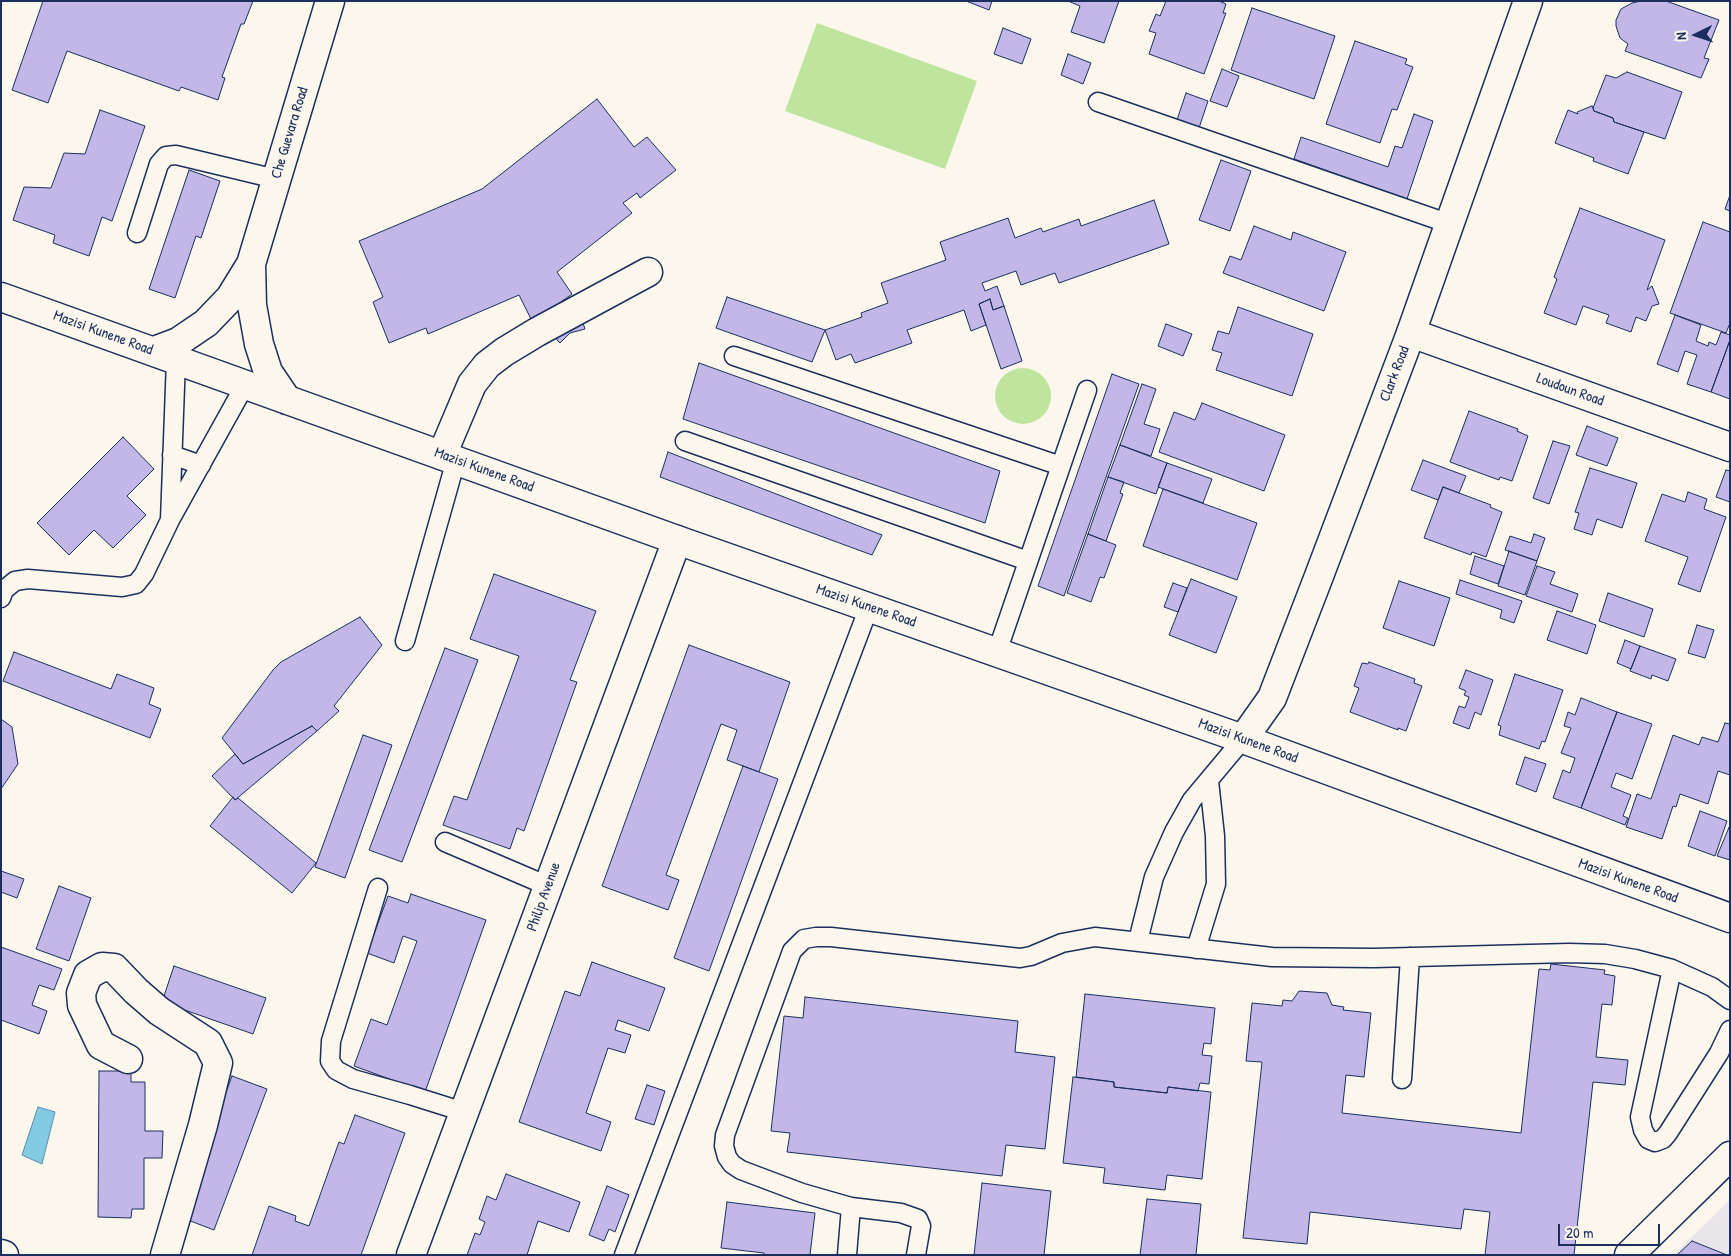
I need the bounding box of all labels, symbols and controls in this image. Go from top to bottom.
north arrow [1671,10,1721,60]
text: N [1671,32,1690,40]
street label: Che Guevara Road [268,85,312,181]
street label: Mazisi Kunene Road [51,307,155,359]
street label: Clark Road [1376,344,1414,404]
street label: Loudoun Road [1534,370,1606,410]
street label: Mazisi Kunene Road [432,444,536,496]
street label: Mazisi Kunene Road [814,580,918,632]
street label: Mazisi Kunene Road [1196,715,1300,767]
street label: Mazisi Kunene Road [1576,855,1680,907]
street label: Philip Avenue [523,860,565,934]
scale bar [1561,1214,1664,1246]
text: 20 m [1566,1222,1593,1243]

